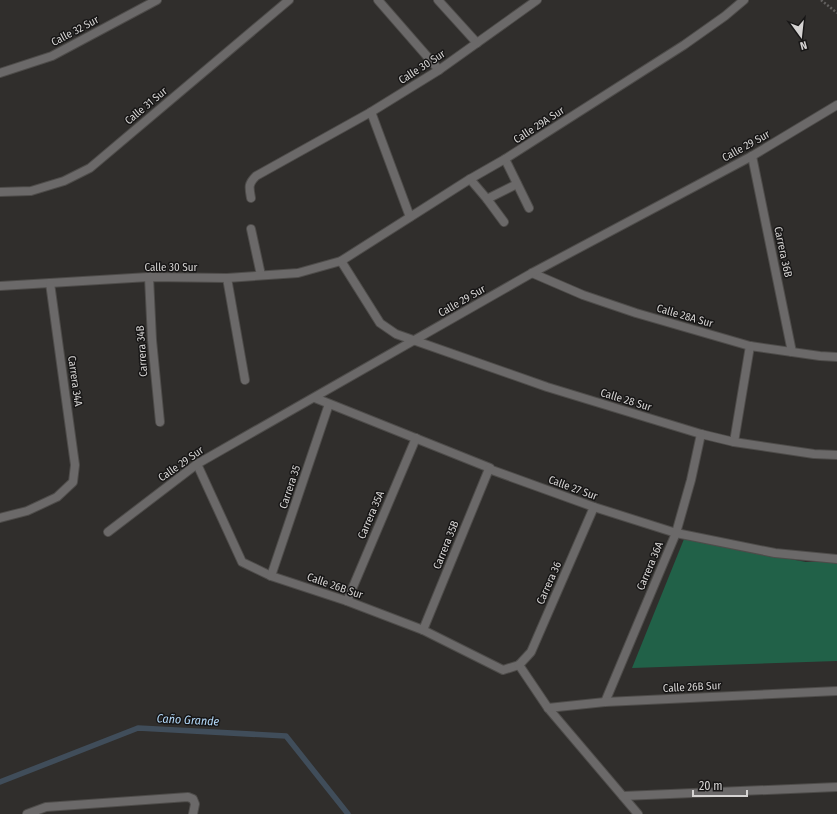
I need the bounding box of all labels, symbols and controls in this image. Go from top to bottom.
street label: Calle 32 Sur [49,13,101,49]
north arrow [781,16,821,56]
text: N [799,38,808,52]
street label: Calle 30 Sur [396,47,448,87]
street label: Calle 31 Sur [122,84,170,127]
street label: Calle 29A Sur [511,104,567,146]
street label: Calle 29 Sur [720,128,772,164]
street label: Carrera 36B [771,225,795,279]
street label: Calle 30 Sur [145,261,198,274]
street label: Calle 29 Sur [436,282,488,320]
street label: Calle 28A Sur [655,302,715,330]
street label: Carrera 34B [134,325,150,377]
street label: Carrera 34A [65,355,85,407]
street label: Calle 28 Sur [599,386,653,414]
street label: Calle 29 Sur [156,444,206,484]
street label: Carrera 35 [277,464,303,510]
street label: Calle 27 Sur [547,473,600,503]
street label: Carrera 35A [355,489,387,541]
street label: Carrera 35B [430,519,462,571]
street label: Carrera 36A [634,540,666,592]
street label: Carrera 36 [534,559,564,606]
street label: Calle 26B Sur [305,570,365,602]
street label: Calle 26B Sur [662,679,722,695]
water label: Caño Grande [156,711,220,729]
scale bar [693,772,747,798]
text: 20 m [699,779,723,793]

